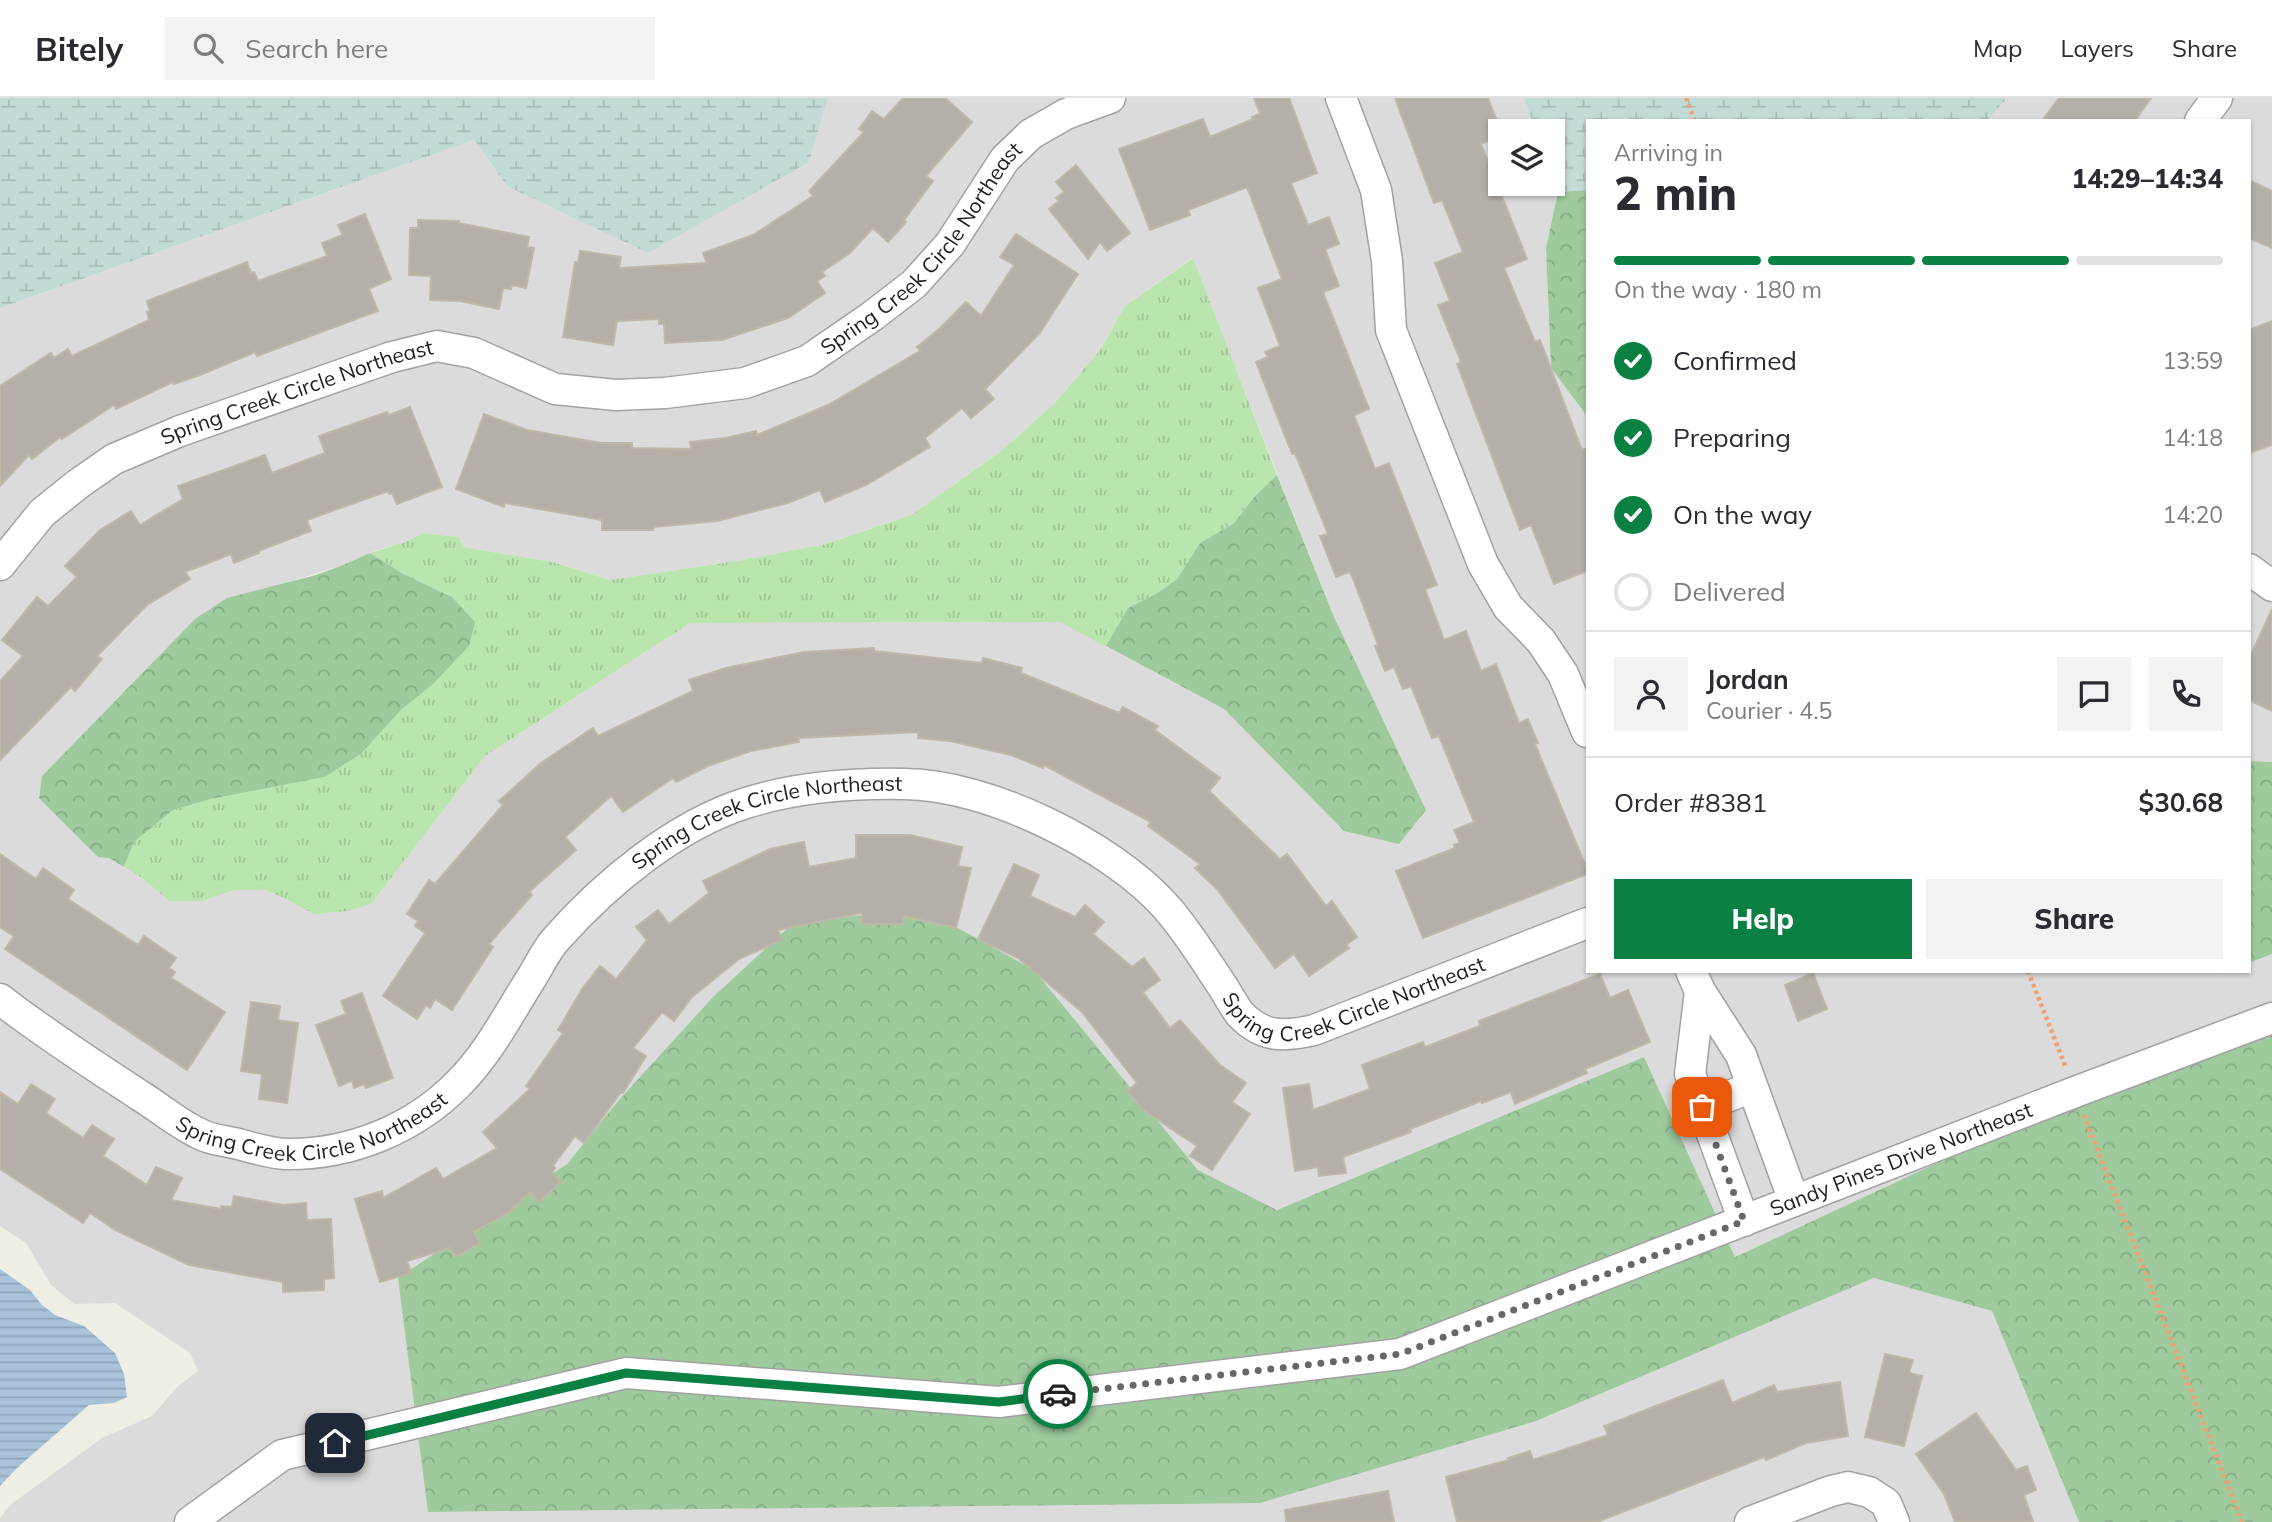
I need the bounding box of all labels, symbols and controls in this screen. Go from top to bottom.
search box [165,17,655,80]
text: Bitely [35,28,123,69]
icon: search [189,29,227,67]
text: Search here [245,32,388,65]
text: Map [1973,33,2022,63]
text: Layers [2060,33,2134,63]
text: Share [2172,33,2237,63]
map controls [1488,119,1565,196]
button: layers [1488,119,1565,196]
street label: Spring Creek Circle Northeast [815,136,1027,360]
text: Arriving in [1614,138,1723,167]
text: 14:29–14:34 [2072,162,2223,195]
text: 2 min [1614,164,1737,222]
text: On the way · 180 m [1614,275,1822,304]
street label: Spring Creek Circle Northeast [156,333,436,450]
icon: check [1614,342,1652,380]
text: Confirmed [1673,344,1797,377]
text: 13:59 [2163,346,2223,375]
icon: check [1614,419,1652,457]
text: Preparing [1673,421,1791,454]
text: 14:18 [2163,423,2223,452]
icon: check [1614,496,1652,534]
text: On the way [1673,498,1812,531]
text: 14:20 [2163,500,2223,529]
text: Delivered [1673,575,1786,608]
button: person [1614,657,1688,731]
button: chat [2057,657,2131,731]
button: phone [2149,657,2223,731]
text: Jordan [1706,663,1789,696]
text: Courier · 4.5 [1706,696,1832,725]
street label: Spring Creek Circle Northeast [626,770,902,875]
text: Order #8381 [1614,786,1767,819]
text: $30.68 [2139,786,2223,819]
button: Help [1614,879,1912,959]
button: Share [1926,879,2223,959]
street label: Spring Creek Circle Northeast [1217,950,1488,1047]
pin [1672,1077,1732,1137]
street label: Spring Creek Circle Northeast [171,1086,452,1166]
icon: bag [1683,1088,1721,1126]
street label: Sandy Pines Drive Northeast [1766,1096,2036,1221]
courier [1023,1359,1093,1429]
icon: car [1039,1375,1077,1413]
pin [305,1413,365,1473]
icon: home [316,1424,354,1462]

